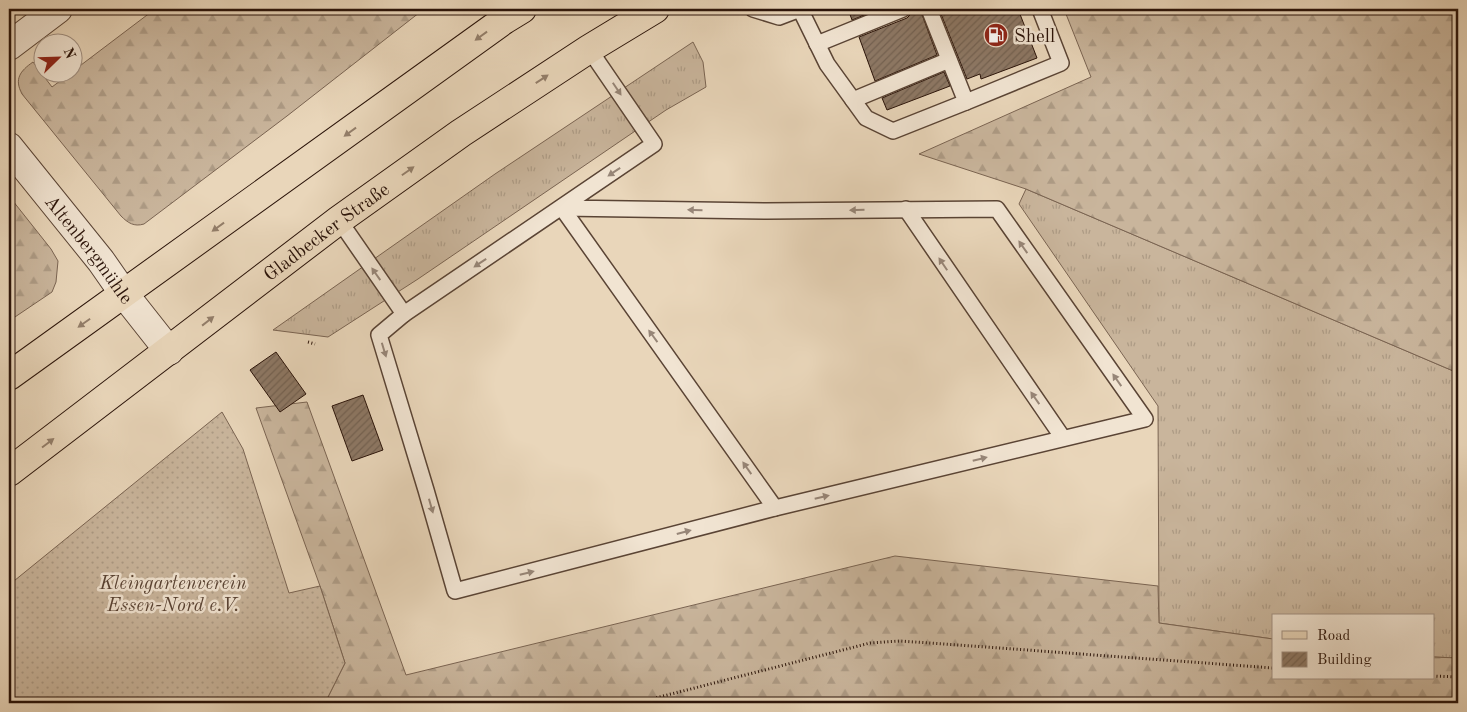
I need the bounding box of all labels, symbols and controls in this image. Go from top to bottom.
fuel station icon: Shell [983,22,1009,48]
place label: Shell [1014,28,1055,47]
one-way arrow [474,31,488,41]
north arrow [32,32,82,82]
text: N [61,46,78,61]
one-way arrow [536,75,549,84]
one-way arrow [612,82,622,96]
one-way arrow [344,126,357,137]
one-way arrow [401,165,414,176]
one-way arrow [607,167,621,177]
street label: Gladbecker Straße [261,180,393,286]
street label: Altenbergmühle [40,193,135,308]
one-way arrow [686,206,702,214]
one-way arrow [849,206,865,214]
one-way arrow [211,222,225,232]
one-way arrow [1018,240,1028,254]
one-way arrow [473,258,486,268]
one-way arrow [938,258,948,271]
one-way arrow [371,267,381,281]
one-way arrow [201,315,214,326]
one-way arrow [77,318,91,328]
one-way arrow [648,329,658,342]
one-way arrow [380,343,388,358]
one-way arrow [1112,373,1122,386]
one-way arrow [1030,392,1040,405]
one-way arrow [41,437,54,448]
one-way arrow [973,455,988,463]
one-way arrow [742,461,752,475]
one-way arrow [815,493,830,501]
one-way arrow [427,498,435,514]
one-way arrow [677,528,692,536]
one-way arrow [519,569,534,577]
park label: Kleingartenverein Essen-Nord e.V. [98,575,247,616]
legend [1272,614,1434,680]
text: Road [1317,629,1351,644]
text: Building [1317,653,1372,668]

